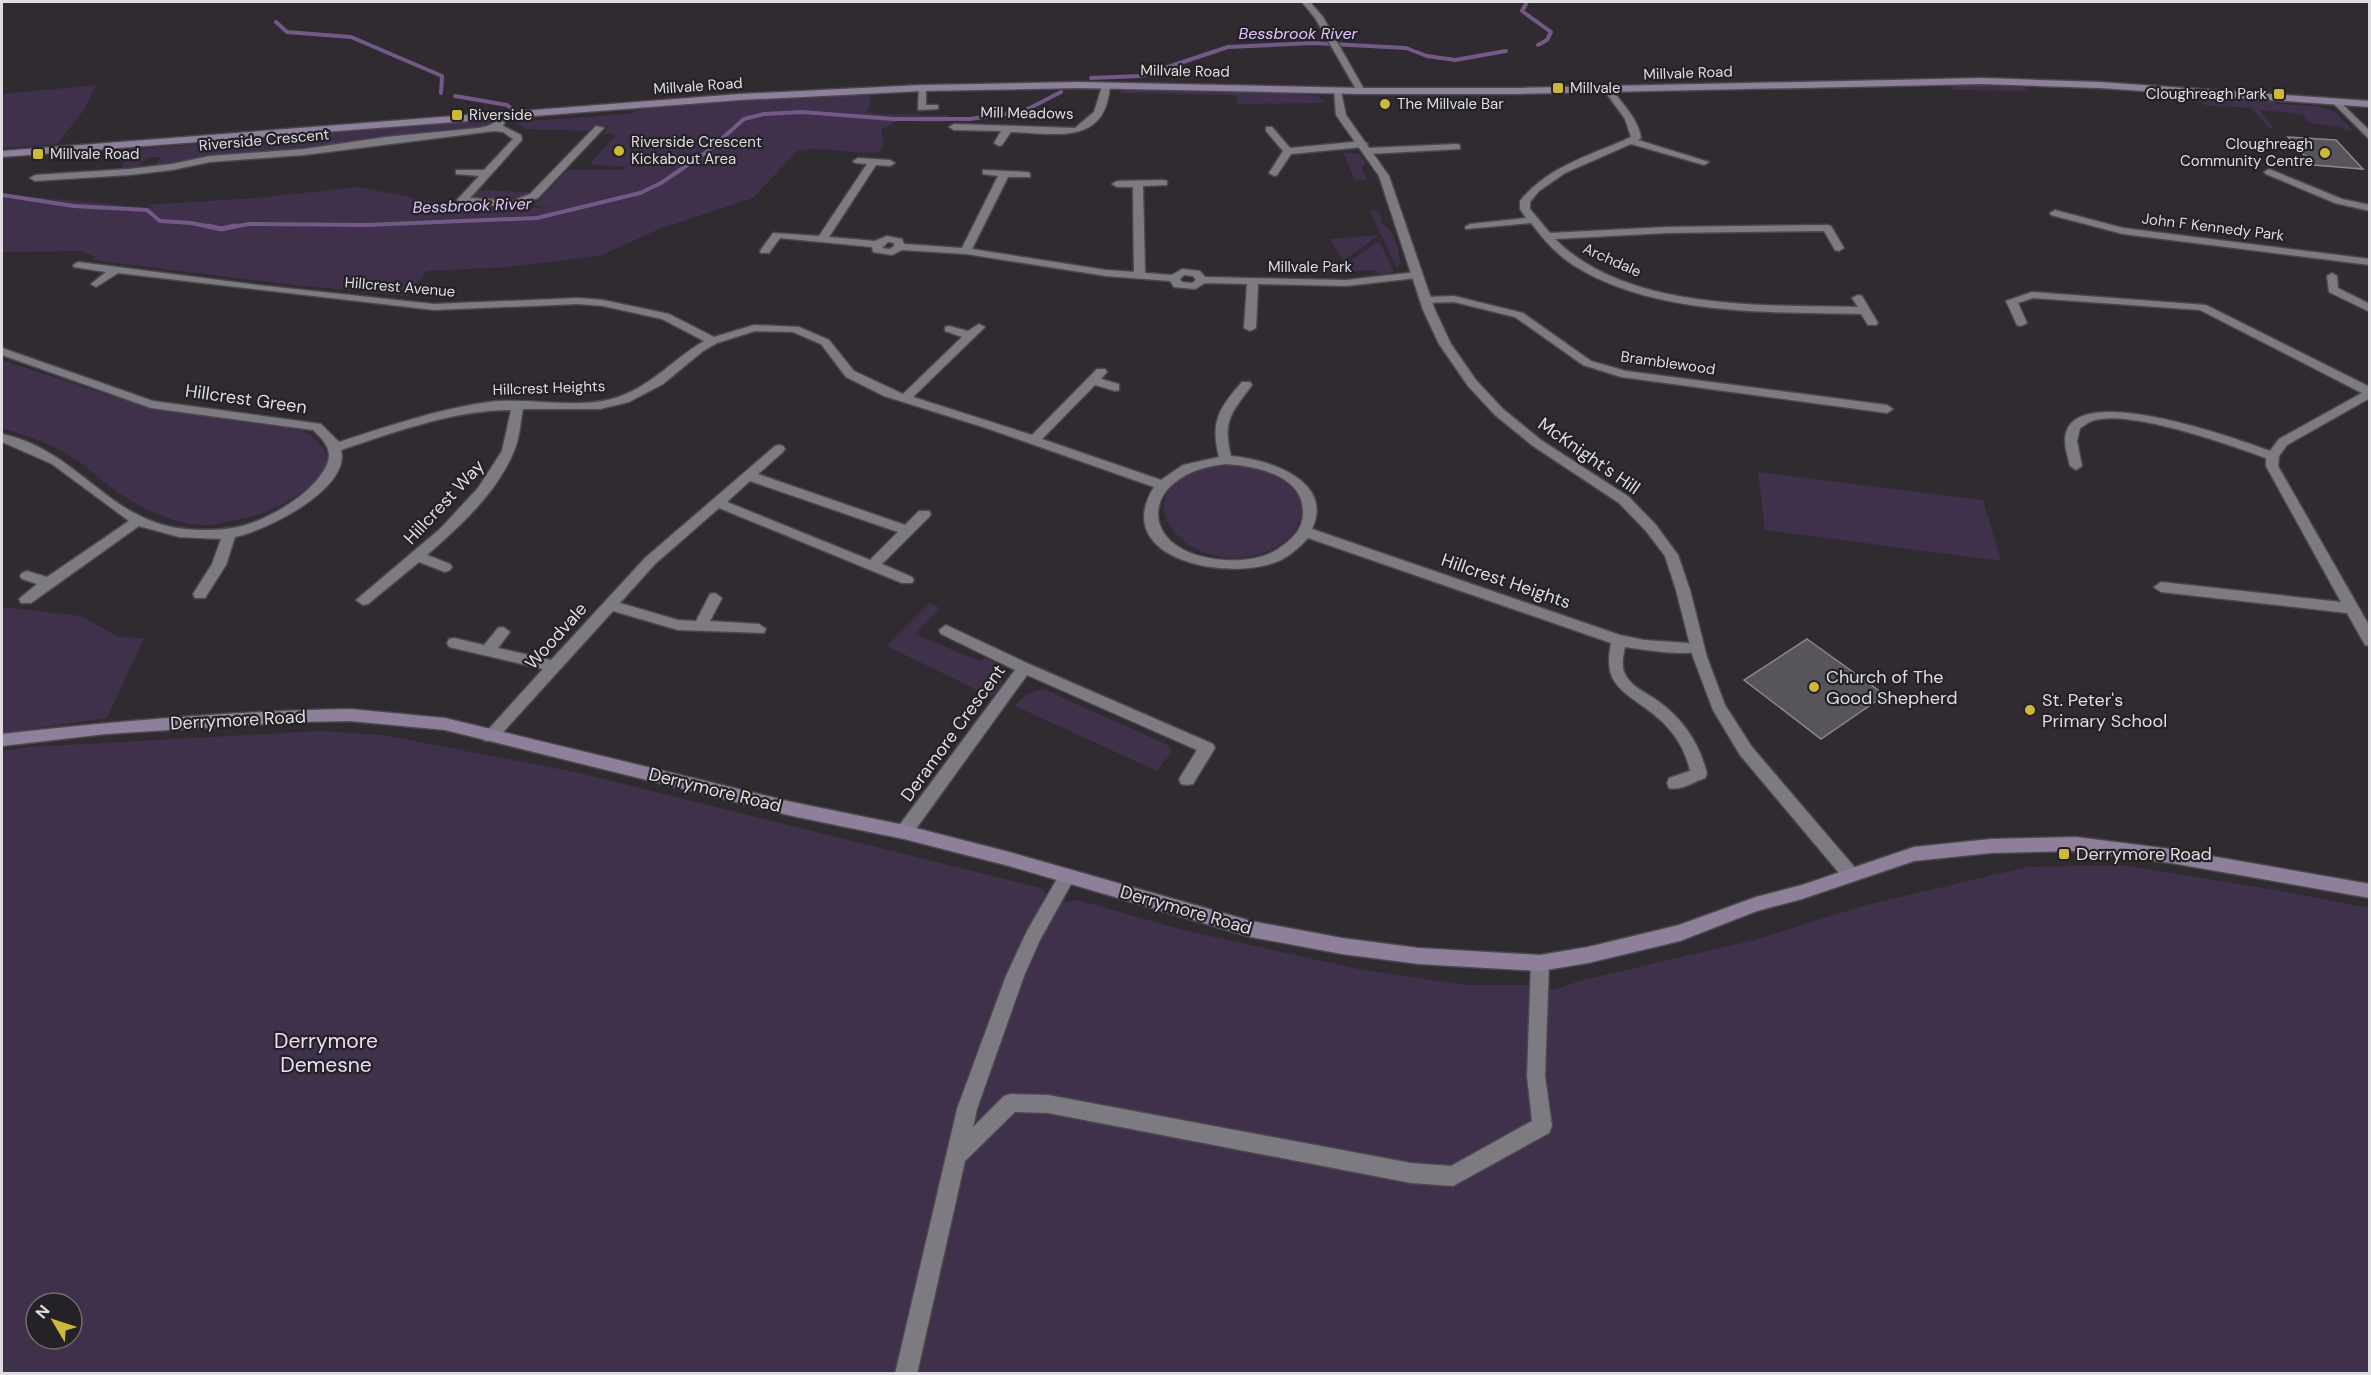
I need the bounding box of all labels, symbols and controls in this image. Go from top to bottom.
water label: Bessbrook River [1238,23,1359,44]
street label: Millvale Road [1140,60,1230,82]
street label: Millvale Road [1643,61,1733,85]
street label: Millvale Road [653,73,743,99]
place label: Millvale [1570,78,1620,98]
marker: Millvale [1551,81,1565,95]
place label: Cloughreagh Park [2146,84,2267,104]
marker: Cloughreagh Park [2272,87,2286,101]
place label: The Millvale Bar [1397,94,1504,114]
marker: The Millvale Bar [1378,97,1392,111]
street label: Mill Meadows [980,102,1074,124]
place label: Riverside [469,105,532,125]
marker: Riverside [450,108,464,122]
street label: Riverside Crescent [198,124,330,156]
place label: Riverside Crescent Kickabout Area [631,132,762,169]
place label: Cloughreagh Community Centre [2180,134,2313,171]
place label: Millvale Road [50,144,139,164]
marker: Riverside Crescent Kickabout Area [612,144,626,158]
marker: Cloughreagh Community Centre [2318,146,2332,160]
marker: Millvale Road [31,147,45,161]
water label: Bessbrook River [412,193,533,218]
street label: John F Kennedy Park [2141,208,2286,246]
street label: Archdale [1580,238,1644,282]
street label: Millvale Park [1268,257,1352,277]
street label: Hillcrest Avenue [344,272,456,302]
street label: Bramblewood [1619,346,1717,380]
street label: Hillcrest Heights [492,376,606,400]
street label: Hillcrest Green [184,379,308,419]
street label: McKnight's Hill [1533,412,1645,500]
street label: Hillcrest Way [398,454,490,550]
street label: Hillcrest Heights [1438,548,1574,614]
street label: Woodvale [520,597,592,675]
street label: Deramore Crescent [895,660,1011,806]
place label: Church of The Good Shepherd [1826,665,1958,710]
marker: Church of The Good Shepherd [1807,680,1821,694]
place label: St. Peter's Primary School [2042,688,2167,733]
marker: St. Peter's Primary School [2023,703,2037,717]
street label: Derrymore Road [170,704,306,736]
street label: Derrymore Road [646,762,784,818]
place label: Derrymore Road [2076,842,2212,866]
marker: Derrymore Road [2057,847,2071,861]
street label: Derrymore Road [1117,880,1255,940]
park label: Derrymore Demesne [274,1027,378,1079]
north arrow [24,1291,84,1351]
text: N [31,1301,55,1323]

